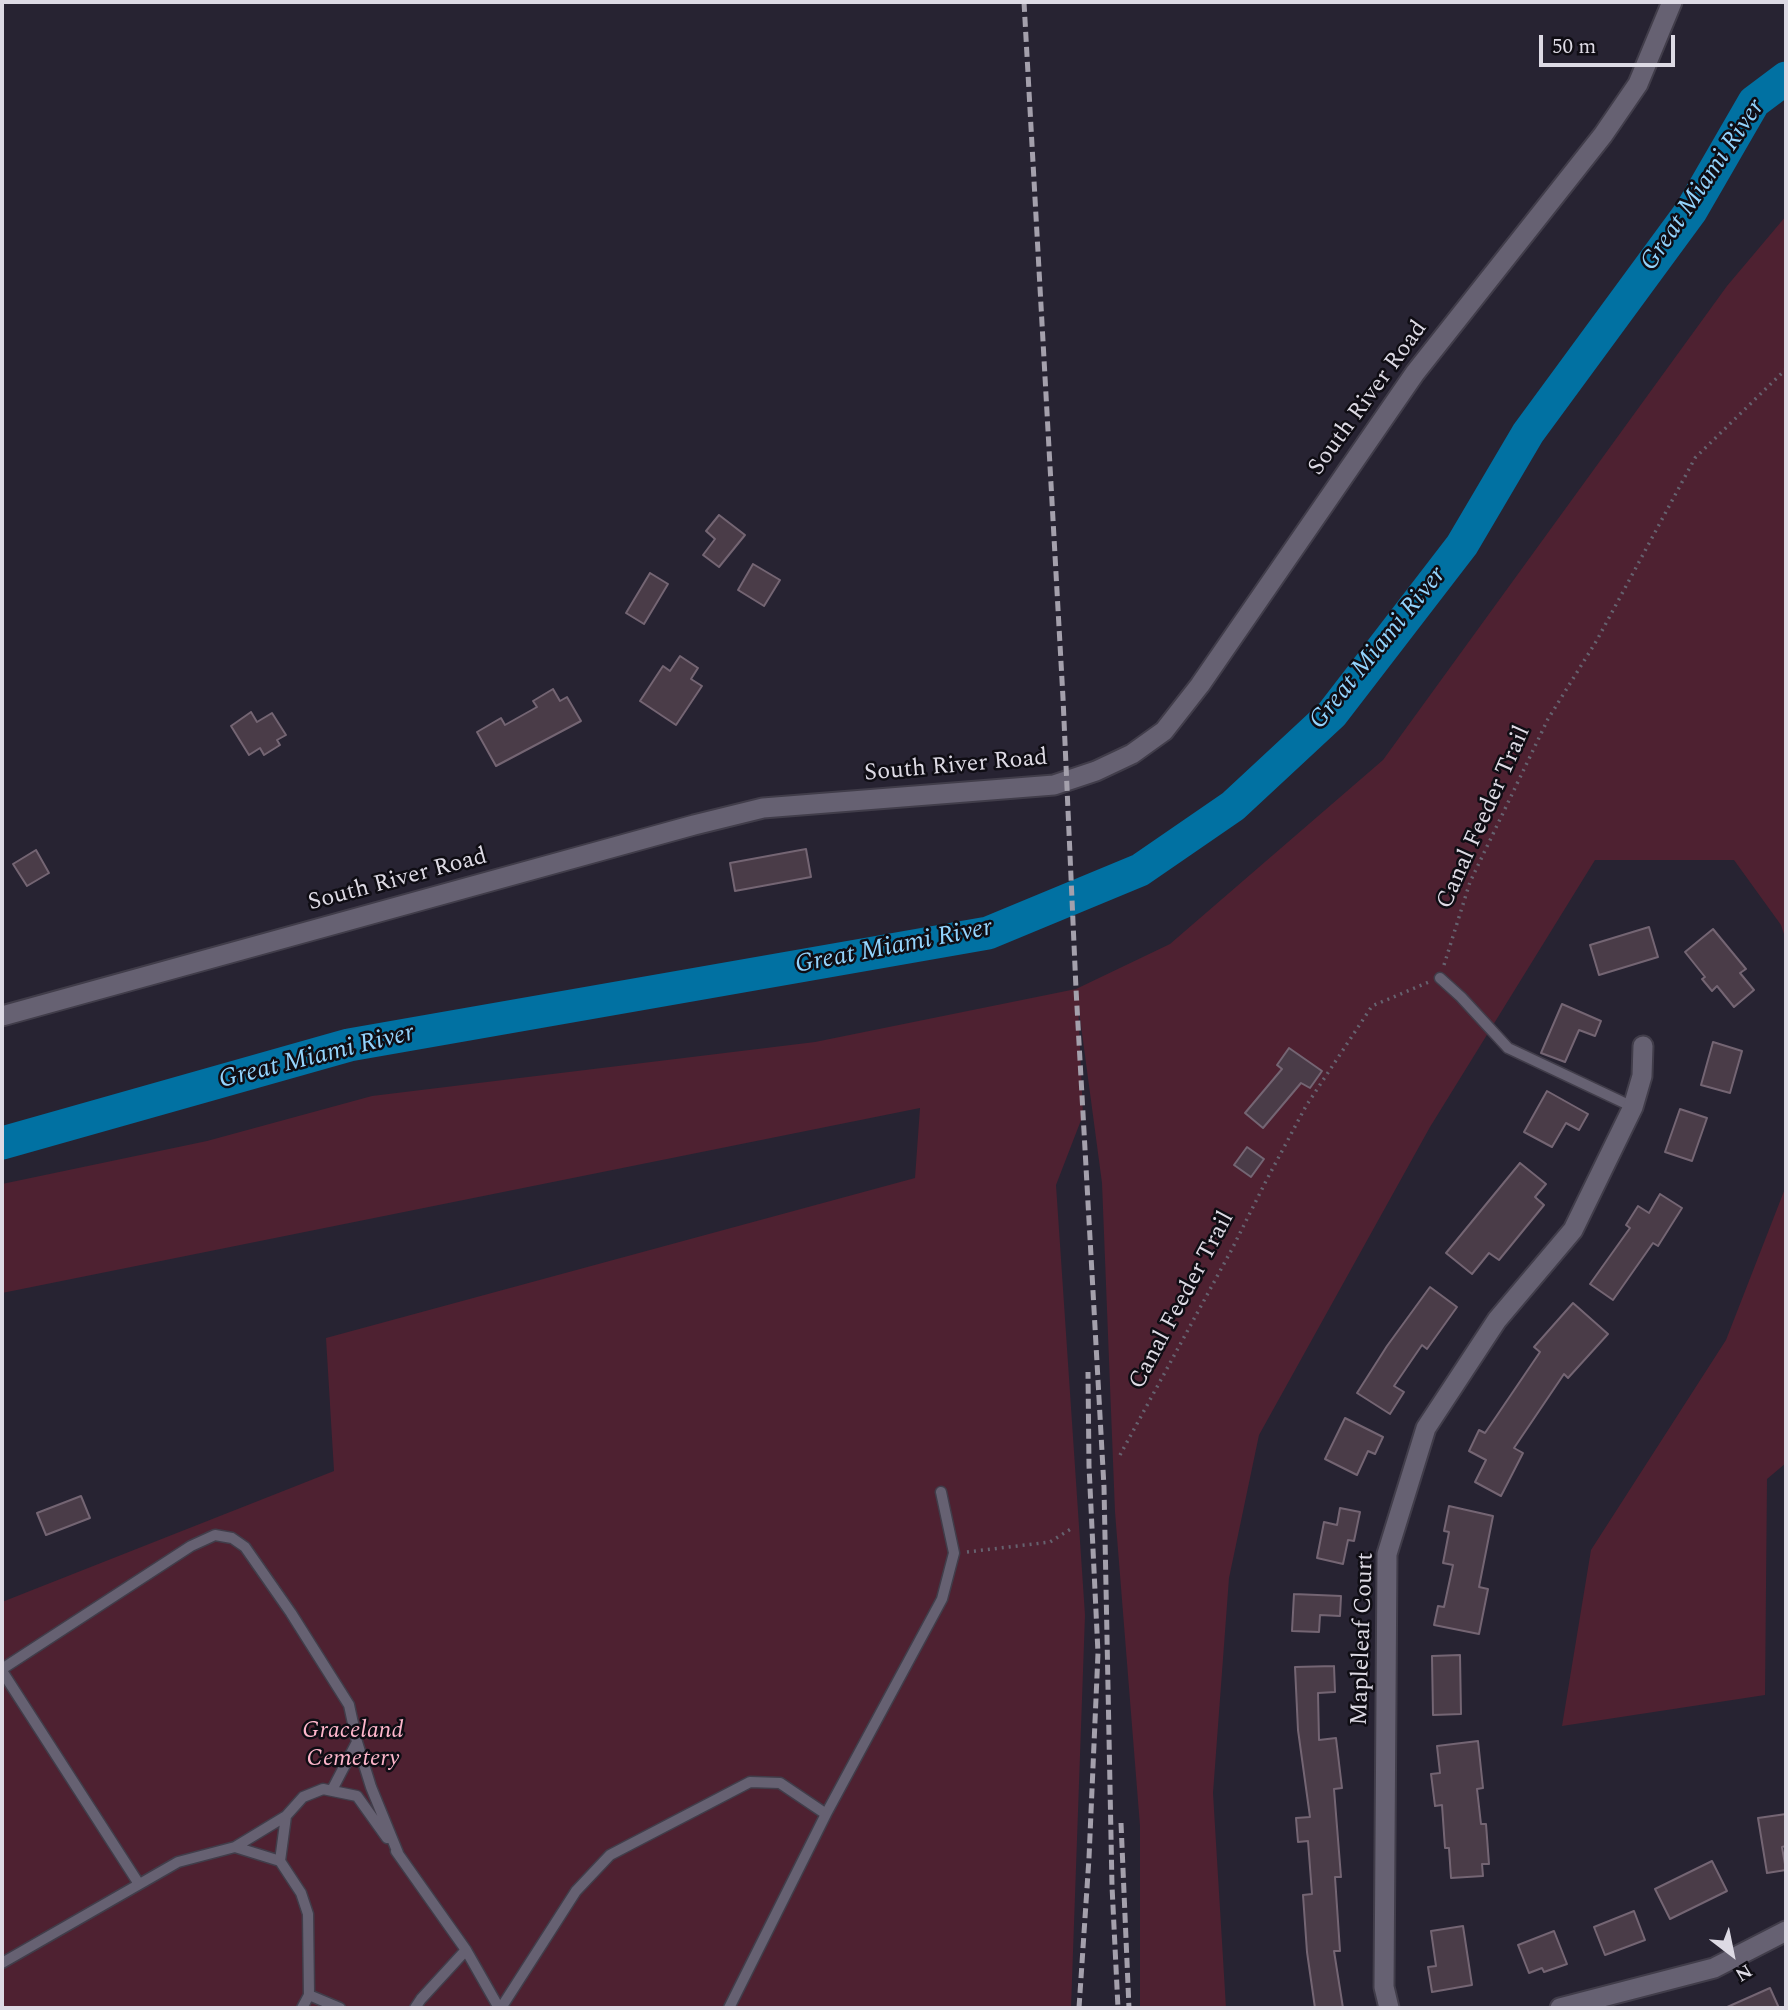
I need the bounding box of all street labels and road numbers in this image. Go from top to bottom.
street label: South River Road [1303,316,1435,482]
street label: Canal Feeder Trail [1432,722,1538,914]
street label: South River Road [863,745,1049,789]
street label: South River Road [305,843,491,919]
street label: Canal Feeder Trail [1124,1207,1242,1395]
street label: Mapleleaf Court [1347,1552,1381,1726]

